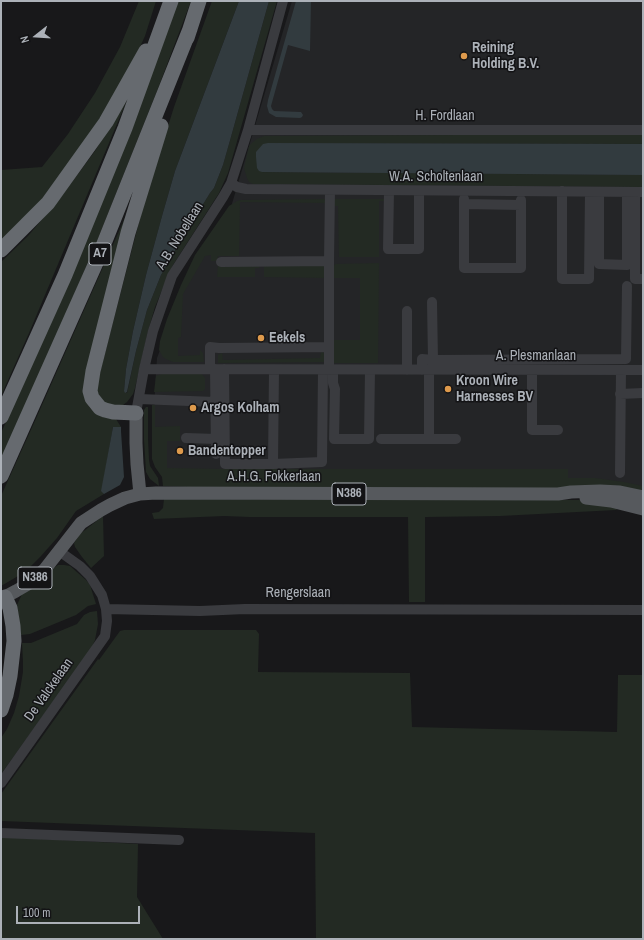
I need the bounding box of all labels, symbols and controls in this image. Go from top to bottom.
north arrow [16,16,56,56]
text: N [17,34,32,45]
place label: Reining Holding B.V. [472,40,539,72]
marker: Reining Holding B.V. [459,51,469,61]
street label: H. Fordlaan [415,108,475,124]
street label: W.A. Scholtenlaan [389,169,483,185]
street label: A.B. Nobellaan [153,199,207,273]
road number: A7 [89,243,111,265]
place label: Eekels [269,330,305,346]
marker: Eekels [256,333,266,343]
street label: A. Plesmanlaan [496,348,576,364]
place label: Kroon Wire Harnesses BV [456,373,533,406]
marker: Kroon Wire Harnesses BV [443,384,453,394]
place label: Argos Kolham [201,400,279,416]
marker: Argos Kolham [188,403,198,413]
place label: Bandentopper [188,443,266,459]
marker: Bandentopper [175,446,185,456]
street label: A.H.G. Fokkerlaan [227,469,321,485]
road number: N386 [332,483,366,505]
road number: N386 [18,567,52,589]
street label: Rengerslaan [265,585,331,601]
street label: De Valckelaan [21,655,77,725]
scale bar [18,898,142,924]
text: 100 m [23,905,50,921]

